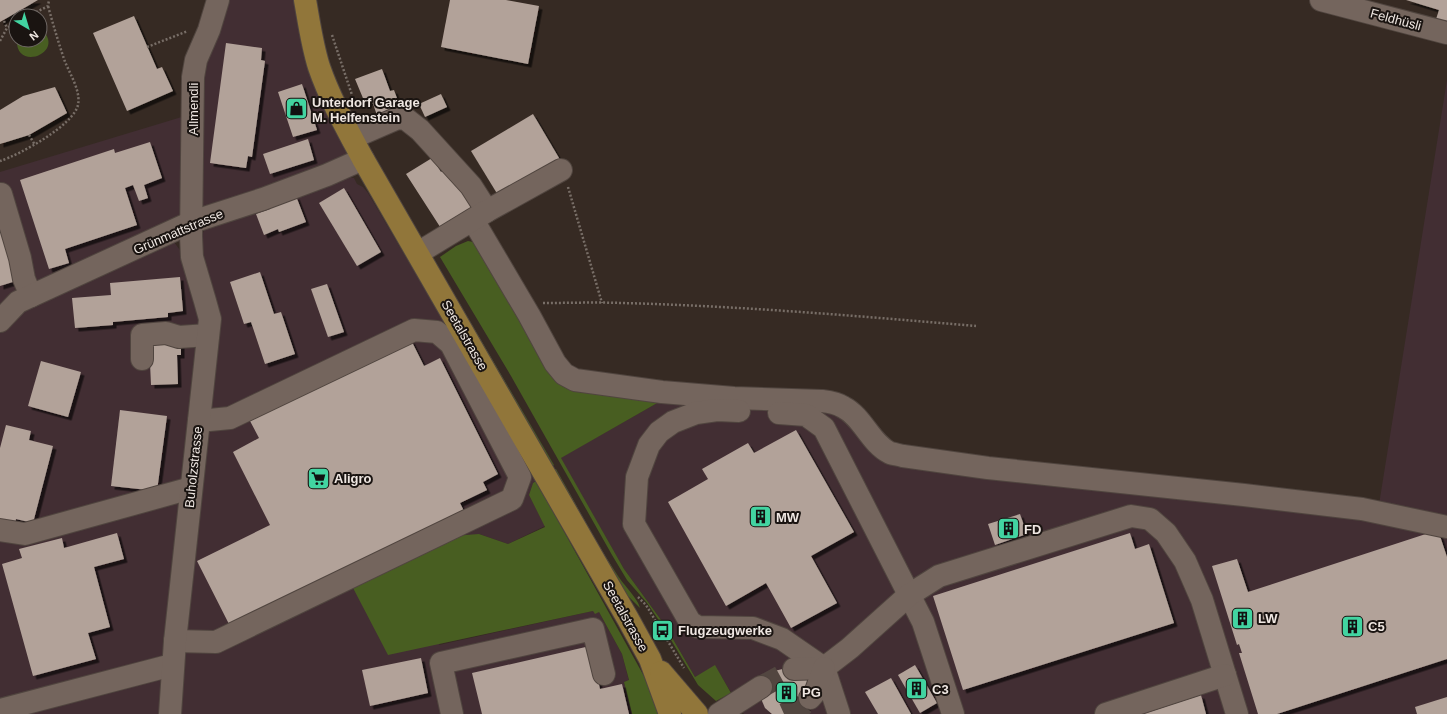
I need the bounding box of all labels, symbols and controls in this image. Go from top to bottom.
street label: Feldhüsli [1369,6,1423,33]
north arrow [8,8,48,48]
text: N [27,29,41,43]
street label: Allmendli [186,83,201,135]
place label: Unterdorf Garage M. Helfenstein [312,95,420,125]
shop icon: Unterdorf Garage M. Helfenstein [284,96,310,122]
street label: Grünmattstrasse [131,206,225,257]
street label: Seetalstrasse [438,297,491,373]
street label: Buholzstrasse [182,426,205,508]
supermarket icon: Aligro [306,465,332,491]
place label: Aligro [334,471,372,486]
building icon: MW [748,504,774,530]
place label: MW [776,510,800,525]
building icon: FD [995,516,1021,542]
place label: FD [1024,522,1041,537]
street label: Seetalstrasse [600,578,651,654]
building icon: LW [1229,605,1255,631]
place label: LW [1258,611,1278,626]
building icon: C5 [1340,613,1366,639]
bus stop icon: Flugzeugwerke [650,617,676,643]
place label: C5 [1368,619,1385,634]
place label: Flugzeugwerke [678,623,772,638]
building icon: C3 [904,676,930,702]
building icon: PG [773,679,799,705]
place label: C3 [932,682,949,697]
place label: PG [802,685,821,700]

